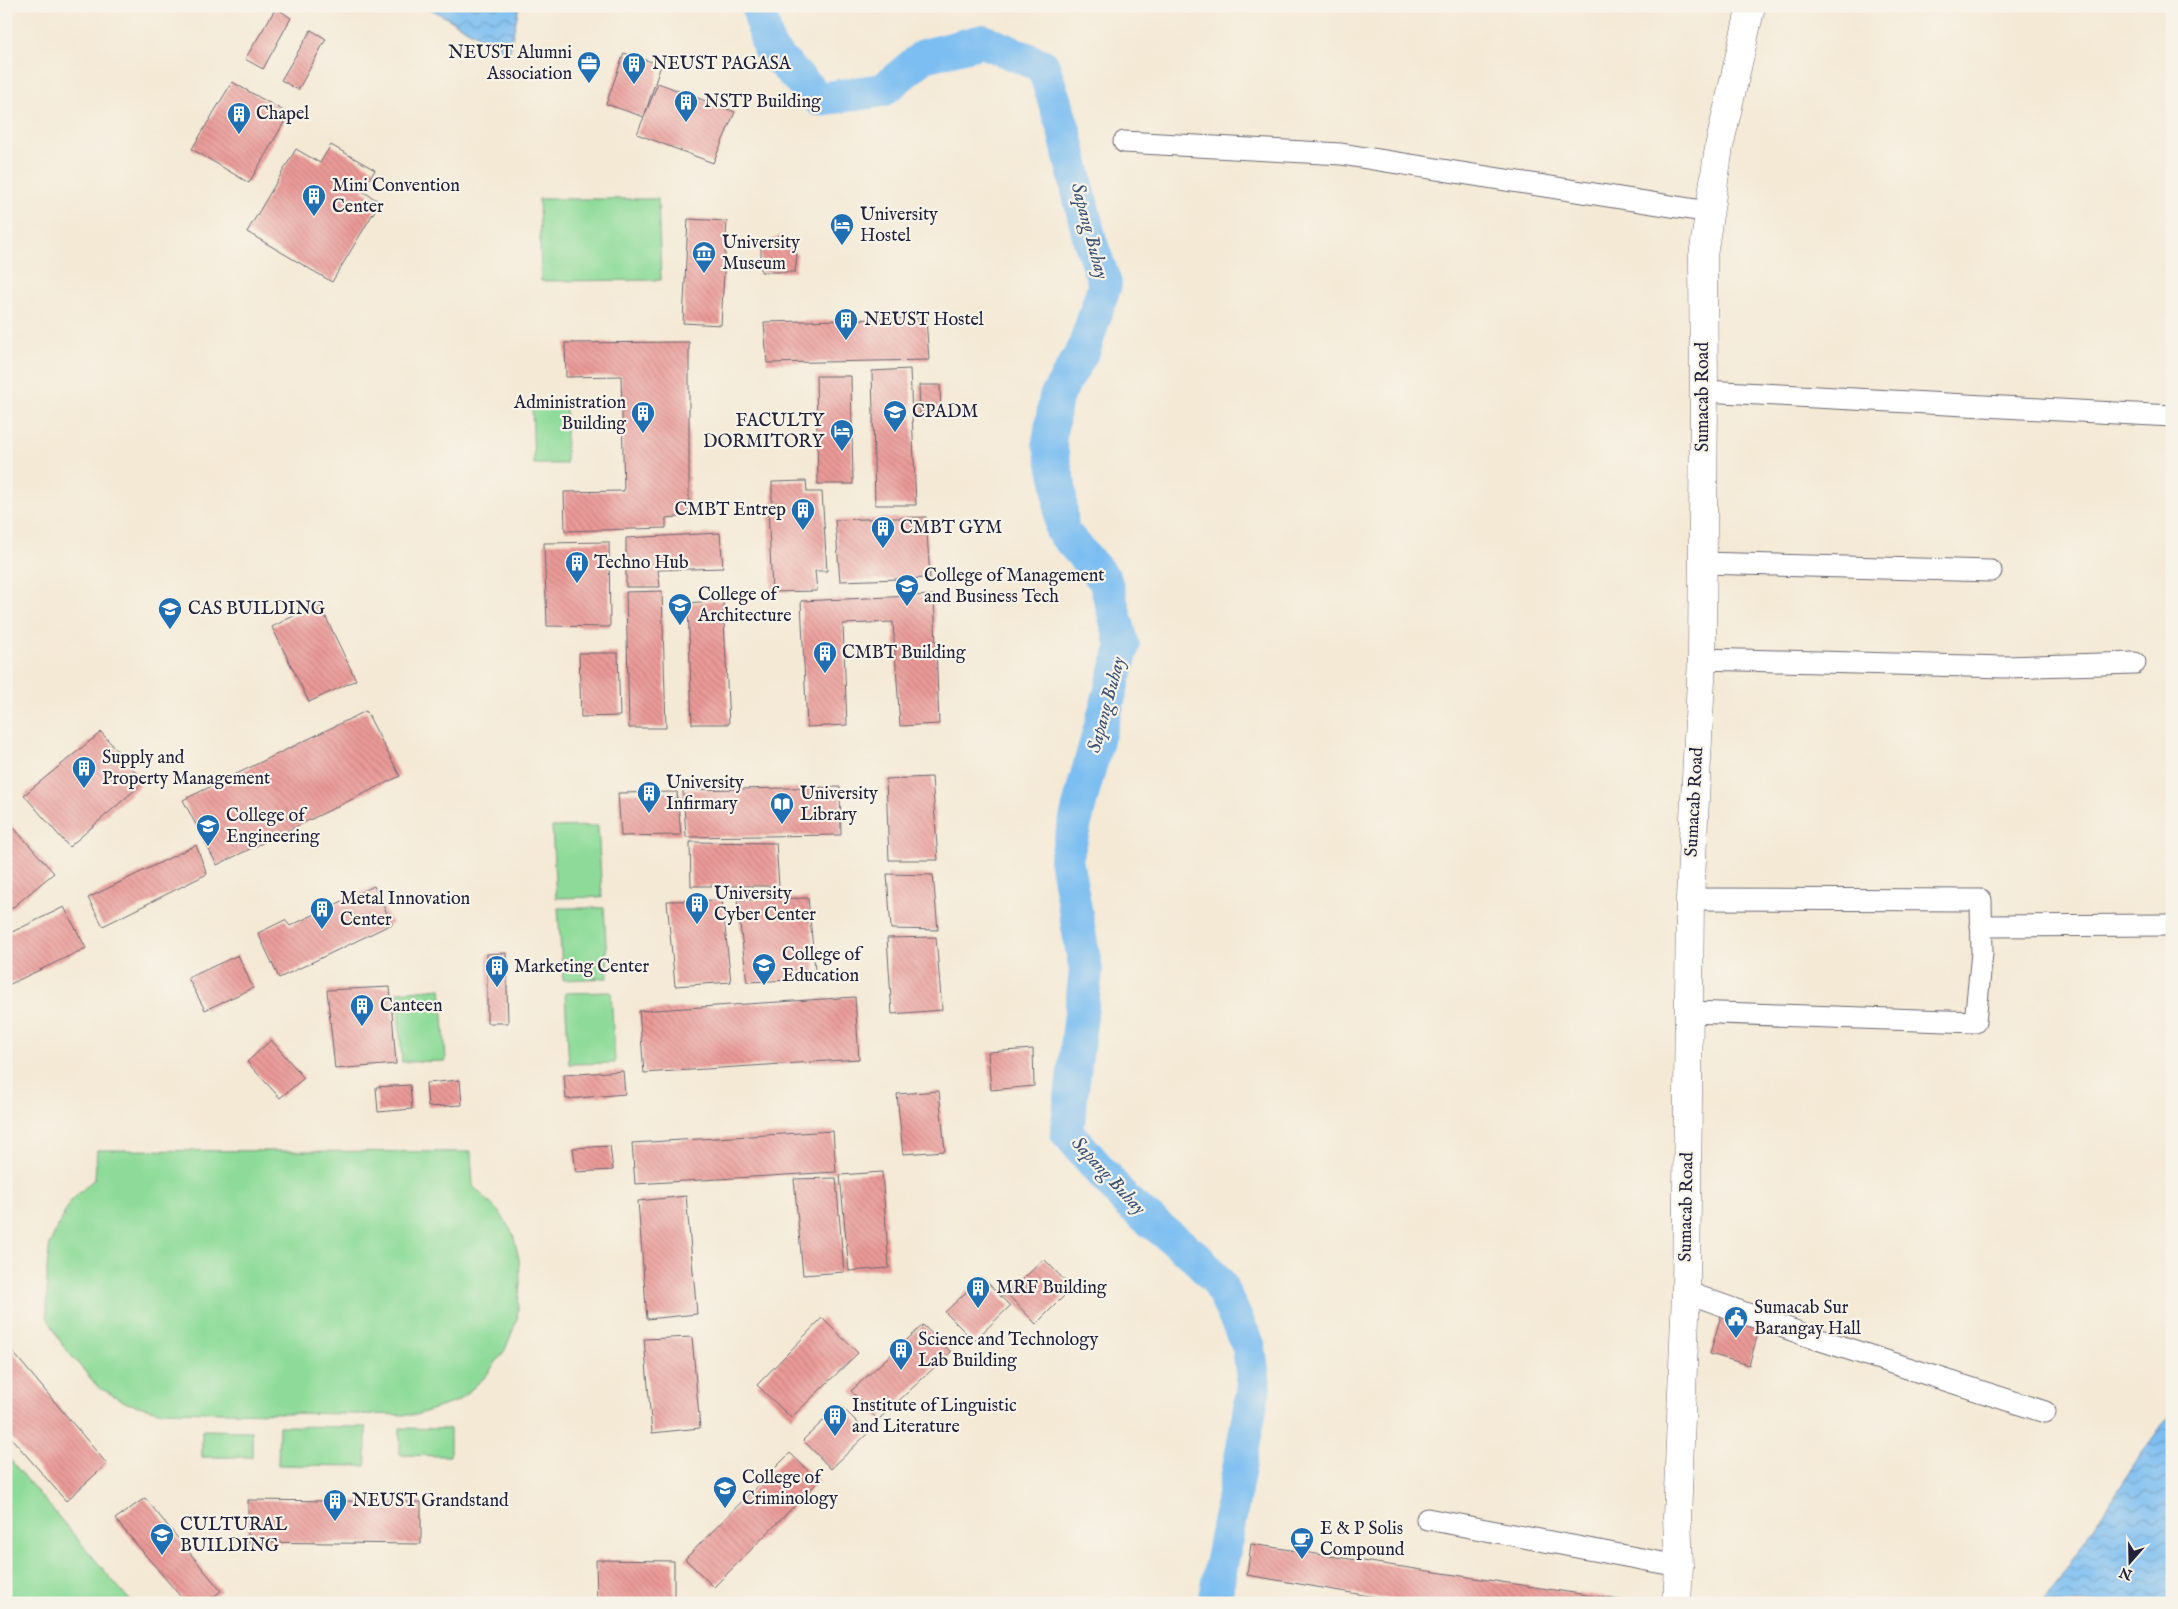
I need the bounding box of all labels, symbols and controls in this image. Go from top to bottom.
place label: NEUST Alumni Association [448,42,572,86]
office icon: NEUST Alumni Association [576,50,602,84]
building icon: NEUST PAGASA [621,51,647,85]
place label: NEUST PAGASA [652,53,792,76]
building icon: NSTP Building [673,89,699,123]
place label: NSTP Building [704,91,821,114]
building icon: Chapel [226,101,252,135]
place label: Chapel [256,103,309,126]
place label: Mini Convention Center [332,175,460,219]
water label: Sapang Buhay [1065,180,1114,282]
building icon: Mini Convention Center [301,183,327,217]
place label: University Hostel [860,204,938,248]
hotel icon: University Hostel [829,212,855,246]
place label: University Museum [722,232,800,276]
museum icon: University Museum [691,240,717,274]
building icon: NEUST Hostel [833,307,859,341]
place label: NEUST Hostel [864,309,984,332]
street label: Sumacab Road [1692,342,1715,452]
place label: Administration Building [513,392,626,436]
school or university icon: CPADM [882,399,908,433]
building icon: Administration Building [630,400,656,434]
place label: CPADM [912,401,978,424]
place label: FACULTY DORMITORY [703,410,825,454]
hotel icon: FACULTY DORMITORY [829,418,855,452]
building icon: CMBT Entrep [790,497,816,531]
place label: CMBT Entrep [674,499,786,522]
building icon: CMBT GYM [870,515,896,549]
place label: CMBT GYM [900,517,1002,540]
building icon: Techno Hub [564,550,590,584]
place label: Techno Hub [594,552,689,575]
place label: College of Management and Business Tech [924,565,1105,609]
school or university icon: College of Management and Business Tech [894,573,920,607]
place label: College of Architecture [697,584,791,628]
school or university icon: College of Architecture [667,592,693,626]
school or university icon: CAS BUILDING [157,596,183,630]
place label: CAS BUILDING [188,598,326,621]
building icon: CMBT Building [812,640,838,674]
place label: CMBT Building [842,642,966,665]
water label: Sapang Buhay [1083,654,1132,756]
street label: Sumacab Road [1681,746,1709,858]
place label: Supply and Property Management [102,747,270,791]
building icon: Supply and Property Management [71,755,97,789]
place label: University Infirmary [666,772,744,816]
building icon: University Infirmary [636,780,662,814]
place label: University Library [800,783,878,827]
library icon: University Library [769,791,795,825]
place label: College of Engineering [226,805,320,849]
school or university icon: College of Engineering [195,813,221,847]
place label: University Cyber Center [714,883,816,927]
place label: Metal Innovation Center [340,888,471,932]
building icon: University Cyber Center [684,891,710,925]
building icon: Metal Innovation Center [309,896,335,930]
place label: College of Education [782,944,864,988]
school or university icon: College of Education [751,952,777,986]
building icon: Marketing Center [484,954,510,988]
place label: Marketing Center [514,956,649,979]
building icon: Canteen [349,993,375,1027]
place label: Canteen [380,995,443,1018]
water label: Sapang Buhay [1066,1132,1151,1221]
street label: Sumacab Road [1675,1151,1699,1262]
building icon: MRF Building [965,1275,991,1309]
place label: MRF Building [996,1277,1107,1300]
place label: Sumacab Sur Barangay Hall [1754,1297,1861,1341]
public building icon: Sumacab Sur Barangay Hall [1723,1305,1749,1339]
place label: Science and Technology Lab Building [918,1329,1099,1373]
building icon: Science and Technology Lab Building [888,1337,914,1371]
place label: Institute of Linguistic and Literature [852,1395,1017,1439]
building icon: Institute of Linguistic and Literature [822,1403,848,1437]
place label: College of Criminology [742,1467,838,1511]
school or university icon: College of Criminology [712,1475,738,1509]
building icon: NEUST Grandstand [322,1488,348,1522]
place label: NEUST Grandstand [352,1490,509,1513]
place label: CULTURAL BUILDING [180,1514,287,1558]
place label: E & P Solis Compound [1320,1518,1405,1562]
school or university icon: CULTURAL BUILDING [149,1522,175,1556]
cafe icon: E & P Solis Compound [1289,1526,1315,1560]
north arrow [2106,1536,2156,1586]
text: N [2117,1563,2136,1584]

